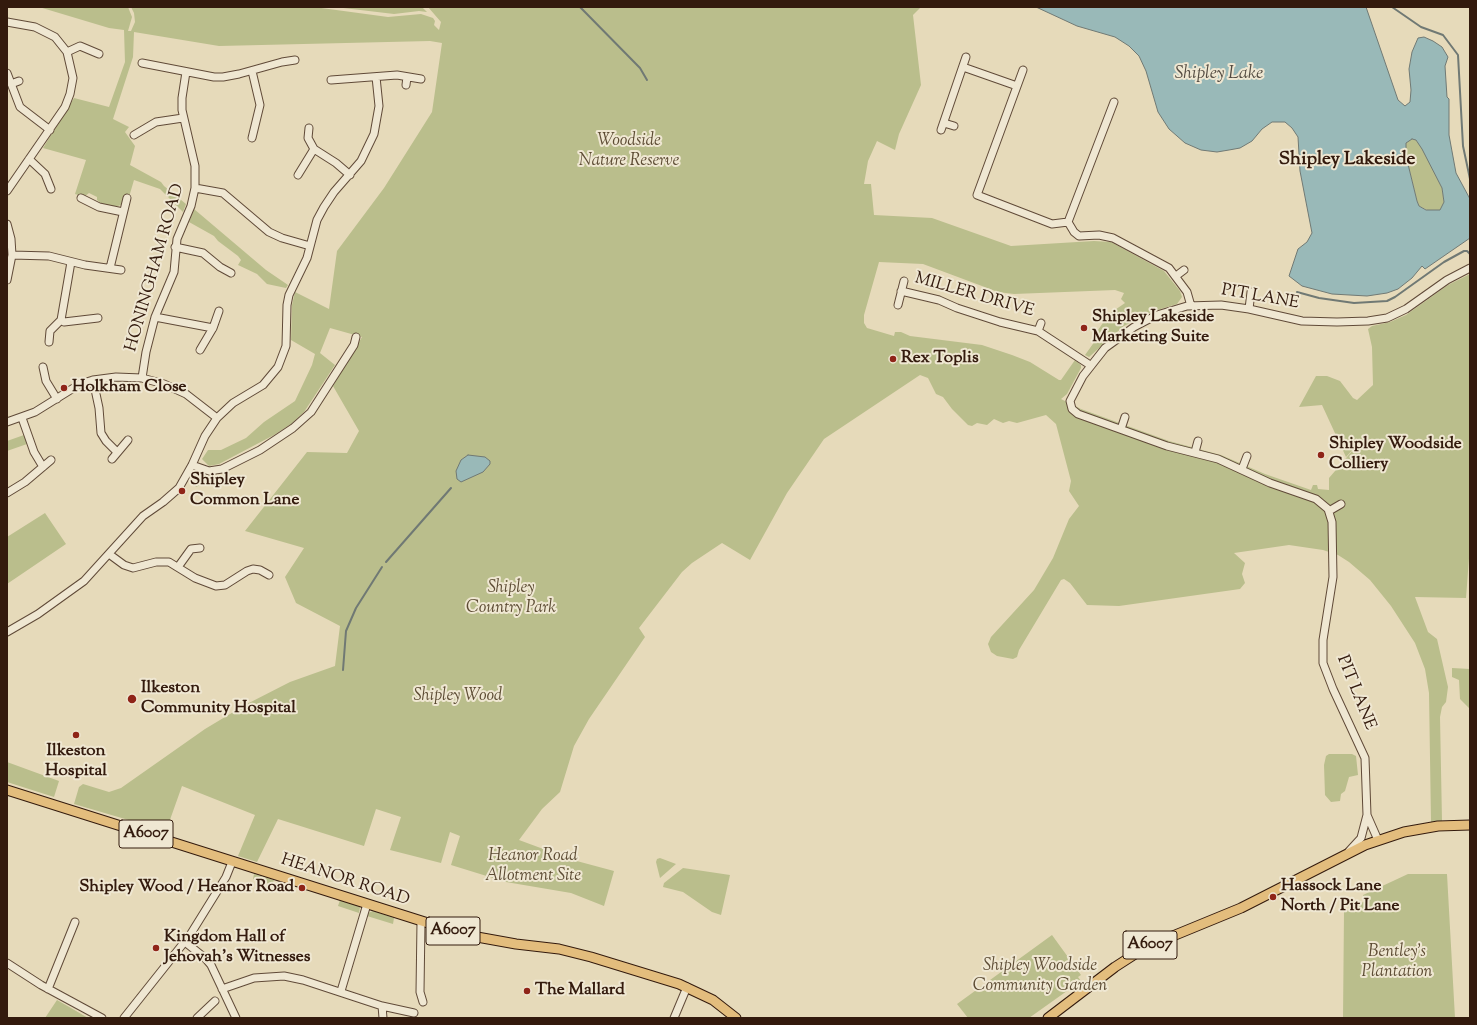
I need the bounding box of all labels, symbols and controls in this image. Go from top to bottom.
water label: Shipley Lake [1175,64,1263,86]
park label: Woodside Nature Reserve [579,132,679,172]
district label: Shipley Lakeside [1279,150,1415,172]
street label: HONINGHAM ROAD [122,182,190,354]
street label: MILLER DRIVE [912,269,1036,323]
street label: PIT LANE [1220,281,1300,315]
place label: Shipley Lakeside Marketing Suite [1092,308,1214,348]
marker: Shipley Lakeside Marketing Suite [1079,323,1089,333]
place label: Rex Toplis [901,349,979,369]
marker: Rex Toplis [888,354,898,364]
place label: Holkham Close [72,378,187,398]
marker: Holkham Close [59,383,69,393]
place label: Shipley Woodside Colliery [1329,435,1462,475]
marker: Shipley Woodside Colliery [1316,450,1326,460]
place label: Shipley Common Lane [190,471,299,511]
marker: Shipley Common Lane [177,486,187,496]
park label: Shipley Country Park [466,579,556,619]
street label: PIT LANE [1331,653,1379,733]
place label: Ilkeston Community Hospital [141,679,296,719]
park label: Shipley Wood [413,687,503,707]
marker: Ilkeston Community Hospital [126,693,138,705]
marker: Ilkeston Hospital [71,730,81,740]
place label: Ilkeston Hospital [45,742,107,782]
road number: A6007 [119,820,173,848]
park label: Heanor Road Allotment Site [485,847,581,887]
street label: HEANOR ROAD [278,851,412,911]
place label: Hassock Lane North / Pit Lane [1281,877,1400,917]
place label: Shipley Wood / Heanor Road [79,878,294,898]
marker: Shipley Wood / Heanor Road [297,883,307,893]
marker: Hassock Lane North / Pit Lane [1268,892,1278,902]
road number: A6007 [426,917,480,945]
place label: Kingdom Hall of Jehovah's Witnesses [164,928,310,968]
road number: A6007 [1123,931,1177,959]
marker: Kingdom Hall of Jehovah's Witnesses [151,943,161,953]
park label: Bentley's Plantation [1361,943,1433,983]
park label: Shipley Woodside Community Garden [973,957,1107,997]
place label: The Mallard [535,981,625,1001]
marker: The Mallard [522,986,532,996]

